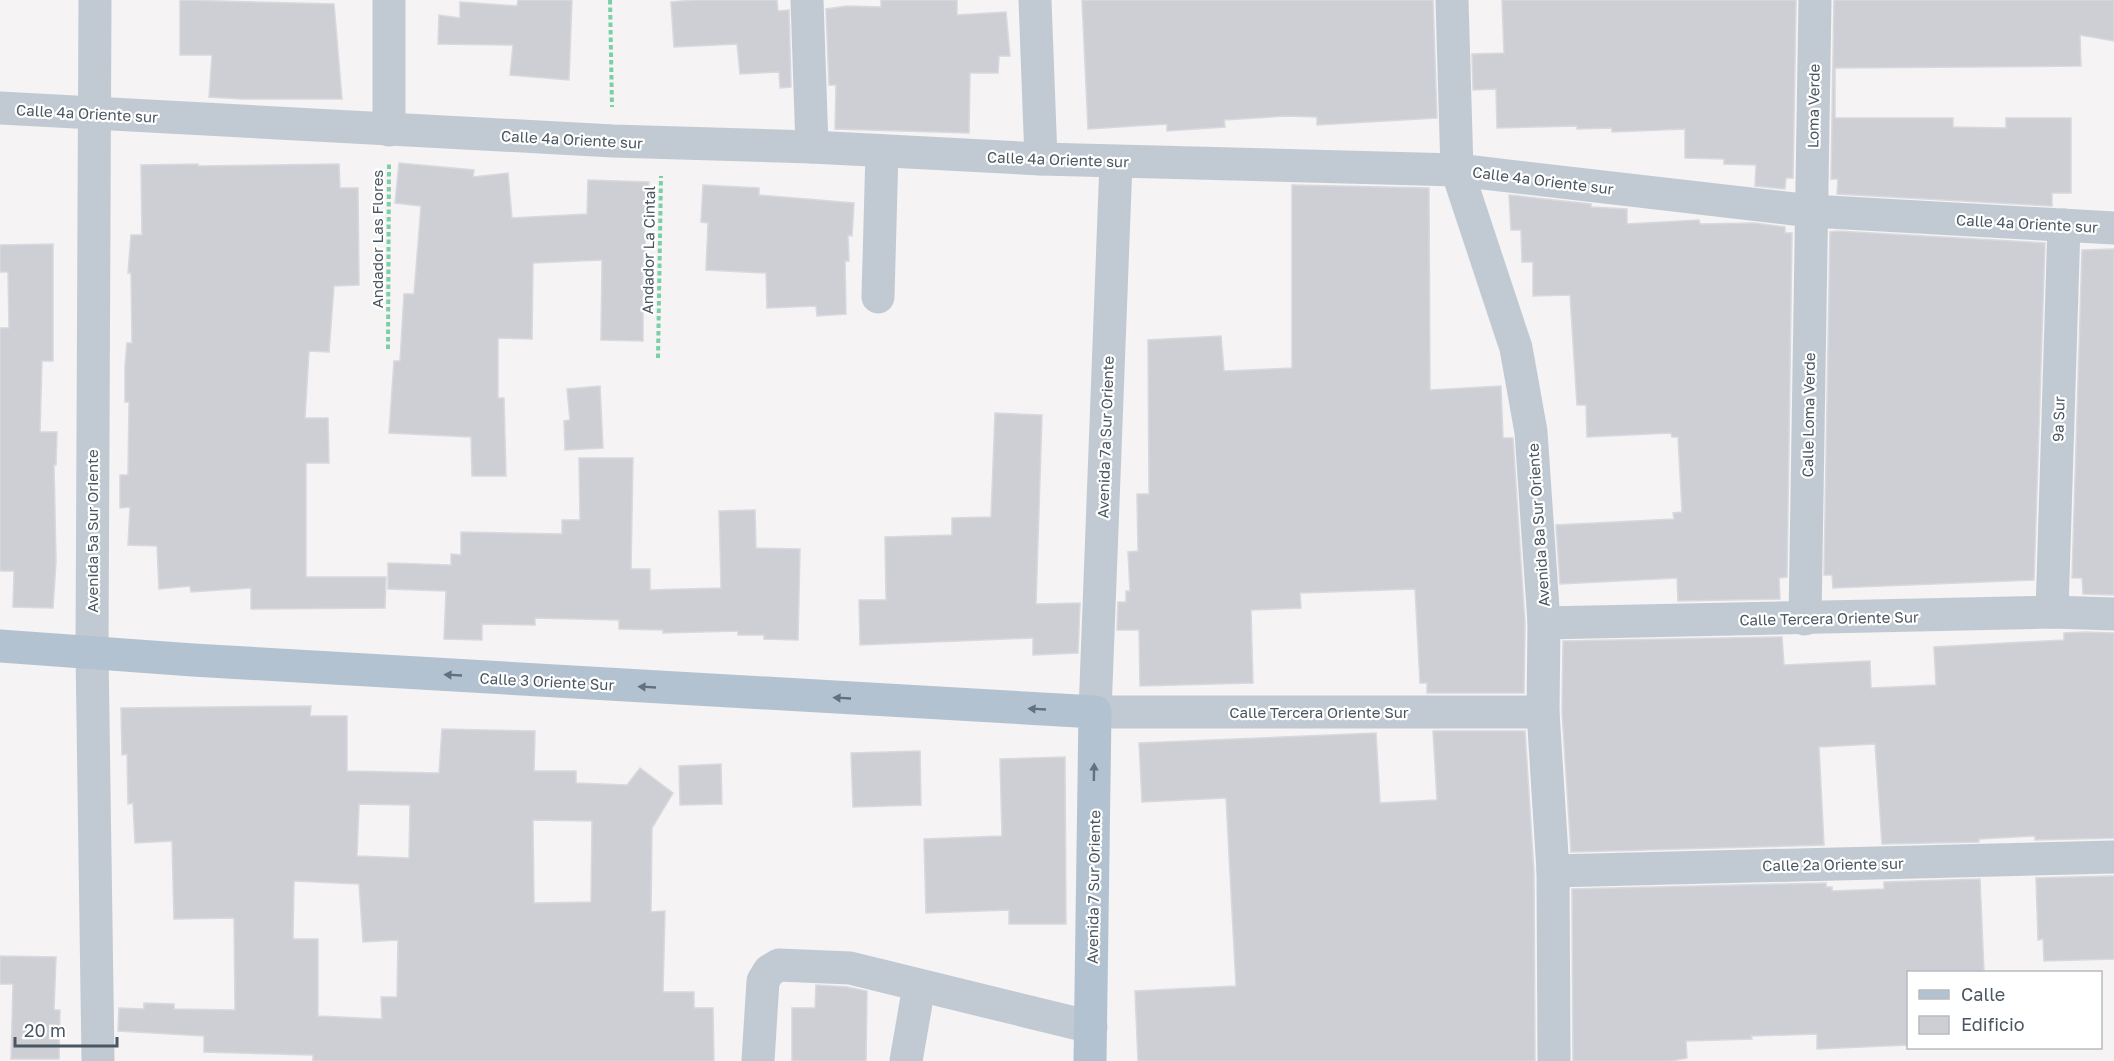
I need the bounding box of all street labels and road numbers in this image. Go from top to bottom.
street label: Loma Verde [1803,63,1823,148]
street label: Calle 4a Oriente sur [16,100,159,126]
street label: Calle 4a Oriente sur [501,126,644,152]
street label: Calle 4a Oriente sur [987,148,1129,170]
street label: Calle 4a Oriente sur [1471,162,1615,198]
street label: Andador Las Flores [368,170,386,308]
street label: Andador La Cintal [638,186,658,314]
street label: Calle 4a Oriente sur [1956,210,2099,236]
street label: Calle Loma Verde [1798,352,1818,478]
street label: Avenida 7a Sur Oriente [1093,355,1117,519]
street label: 9a Sur [2048,396,2068,442]
street label: Avenida 8a Sur Oriente [1523,442,1553,607]
street label: Avenida 5a Sur Oriente [83,449,101,613]
street label: Calle Tercera Oriente Sur [1739,607,1919,629]
street label: Calle 3 Oriente Sur [479,668,615,694]
street label: Calle Tercera Oriente Sur [1229,703,1409,721]
street label: Avenida 7 Sur Oriente [1083,810,1103,964]
street label: Calle 2a Oriente sur [1762,854,1904,874]

